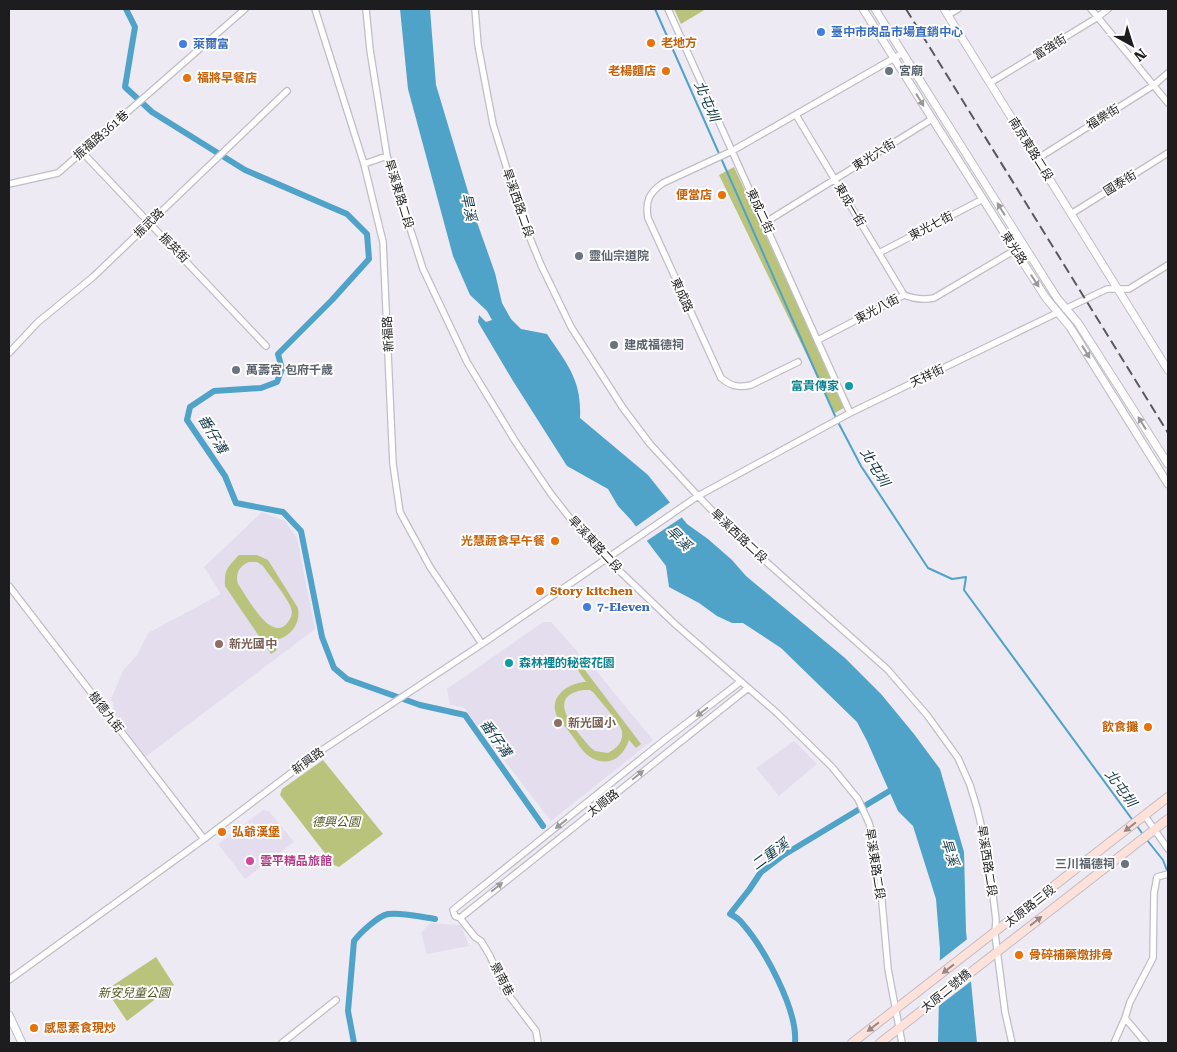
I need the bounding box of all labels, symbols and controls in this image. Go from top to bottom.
north arrow [1107,20,1157,70]
place label: 臺中市肉品市場直銷中心 [831,25,963,39]
marker: 臺中市肉品市場直銷中心 [815,26,827,38]
street label: 富強街 [1031,32,1069,62]
place label: 老地方 [661,36,697,50]
place label: 萊爾富 [193,37,229,51]
marker: 老地方 [645,37,657,49]
marker: 萊爾富 [177,38,189,50]
text: N [1131,45,1149,65]
place label: 老楊麵店 [608,64,656,78]
place label: 宮廟 [899,64,923,78]
marker: 老楊麵店 [660,65,672,77]
marker: 宮廟 [883,65,895,77]
place label: 福將早餐店 [197,71,257,85]
marker: 福將早餐店 [181,72,193,84]
water label: 北屯圳 [691,79,724,125]
one-way arrow [915,93,924,106]
street label: 福樂街 [1084,102,1122,132]
street label: 振福路361巷 [71,107,131,163]
street label: 南京東路二段 [1006,115,1056,183]
street label: 東光六街 [850,136,898,174]
street label: 旱溪東路二段 [382,158,416,230]
street label: 旱溪西路二段 [500,167,536,239]
street label: 國泰街 [1101,168,1139,198]
street label: 東成一街 [832,181,868,229]
street label: 東成二街 [744,186,776,236]
place label: 便當店 [676,188,712,202]
marker: 便當店 [716,189,728,201]
water label: 旱溪 [458,192,480,224]
one-way arrow [996,203,1006,216]
street label: 振武路 [131,205,167,241]
street label: 東光七街 [906,209,956,243]
street label: 東光路 [998,229,1030,267]
street label: 振英街 [156,230,192,266]
place label: 靈仙宗道院 [589,249,649,263]
marker: 靈仙宗道院 [573,250,585,262]
one-way arrow [1030,275,1040,288]
street label: 東成路 [668,276,696,314]
street label: 東光八街 [853,292,901,326]
street label: 新福路 [380,316,396,352]
place label: 建成福德祠 [624,338,684,352]
marker: 建成福德祠 [608,339,620,351]
one-way arrow [1081,345,1091,359]
street label: 天祥街 [908,362,946,390]
place label: 萬壽宮 包府千歲 [246,363,333,377]
marker: 萬壽宮 包府千歲 [230,364,242,376]
place label: 富貴傳家 [791,379,839,393]
marker: 富貴傳家 [843,380,855,392]
water label: 番仔溝 [195,412,232,458]
one-way arrow [1137,417,1146,430]
water label: 北屯圳 [857,445,894,491]
street label: 旱溪西路二段 [708,506,770,566]
street label: 旱溪東路二段 [565,513,625,575]
water label: 旱溪 [663,522,696,555]
place label: 光慧蔬食早午餐 [461,534,545,548]
marker: 光慧蔬食早午餐 [549,535,561,547]
place label: Story kitchen [550,584,633,598]
marker: Story kitchen [534,585,546,597]
place label: 7-Eleven [597,600,650,614]
marker: 7-Eleven [581,601,593,613]
place label: 新光國中 [229,637,277,651]
marker: 新光國中 [213,638,225,650]
place label: 森林裡的秘密花園 [519,656,615,670]
marker: 森林裡的秘密花園 [503,657,515,669]
street label: 樹德九街 [86,689,126,735]
one-way arrow [695,707,709,717]
water label: 番仔溝 [477,716,516,761]
place label: 新光國小 [568,716,616,730]
marker: 新光國小 [552,717,564,729]
place label: 飲食攤 [1102,720,1138,734]
marker: 飲食攤 [1142,721,1154,733]
street label: 新興路 [289,745,327,777]
water label: 北屯圳 [1102,766,1141,811]
one-way arrow [631,770,644,781]
street label: 太順路 [585,786,621,820]
park label: 德興公園 [312,815,362,829]
one-way arrow [554,819,567,829]
one-way arrow [1124,822,1137,833]
street label: 旱溪西路二段 [974,824,1000,898]
place label: 弘爺漢堡 [232,825,280,839]
marker: 弘爺漢堡 [216,826,228,838]
street label: 旱溪東路二段 [862,827,888,901]
water label: 二重溪 [748,834,793,873]
water label: 旱溪 [938,836,963,870]
place label: 雲平精品旅館 [260,854,332,868]
marker: 雲平精品旅館 [244,855,256,867]
place label: 三川福德祠 [1055,857,1115,871]
marker: 三川福德祠 [1119,858,1131,870]
one-way arrow [491,882,504,893]
street label: 太原路三段 [1002,882,1058,930]
one-way arrow [1029,916,1042,927]
place label: 骨碎補藥燉排骨 [1029,948,1113,962]
marker: 骨碎補藥燉排骨 [1013,949,1025,961]
street label: 景南巷 [488,960,516,998]
one-way arrow [942,964,955,975]
street label: 太原二號橋 [918,967,974,1015]
park label: 新安兒童公園 [98,986,172,1000]
place label: 感恩素食現炒 [44,1021,116,1035]
one-way arrow [867,1021,880,1032]
marker: 感恩素食現炒 [28,1022,40,1034]

